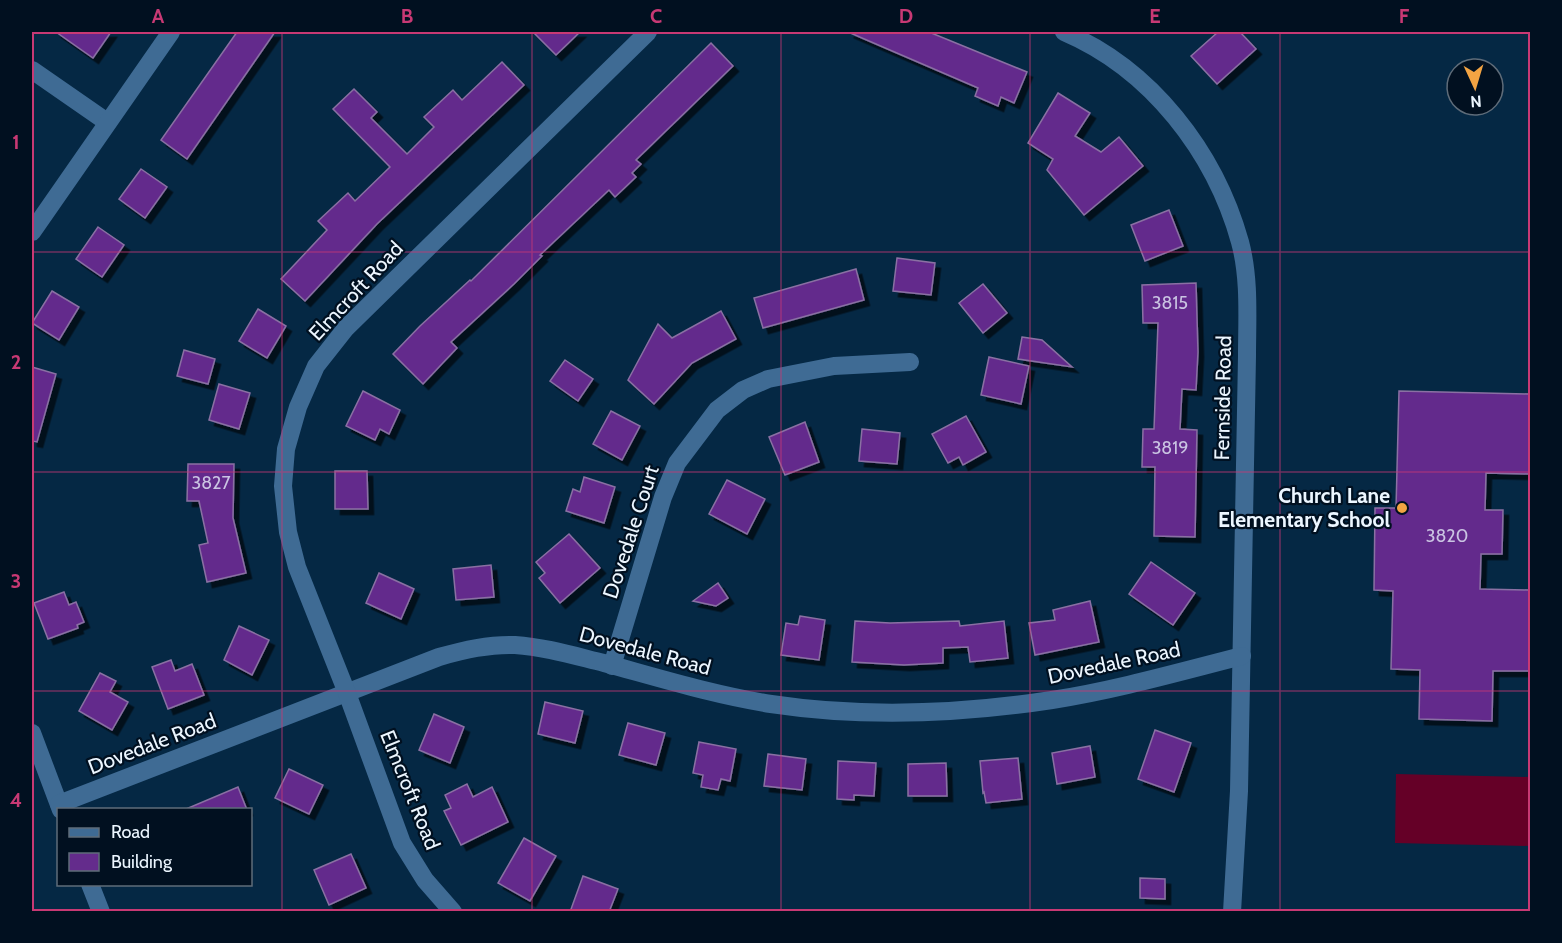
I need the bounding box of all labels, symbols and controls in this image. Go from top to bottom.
text: A [152,4,165,28]
text: B [401,4,413,28]
text: C [650,4,662,28]
text: D [899,4,913,28]
text: E [1149,4,1161,28]
text: F [1399,4,1410,28]
north arrow [1445,57,1505,117]
text: N [1470,92,1482,111]
text: 1 [12,130,20,154]
street label: Elmcroft Road [303,236,408,345]
house number: 3815 [1152,292,1188,314]
street label: Fernside Road [1209,335,1236,461]
text: 2 [11,350,21,374]
house number: 3819 [1152,437,1188,459]
street label: Dovedale Court [597,462,664,602]
house number: 3827 [191,472,231,494]
place label: Church Lane Elementary School [1218,483,1390,532]
marker: Church Lane Elementary School [1395,501,1409,515]
house number: 3820 [1426,525,1468,547]
text: 3 [11,569,21,593]
street label: Dovedale Road [577,621,714,680]
street label: Dovedale Road [1045,636,1183,689]
street label: Dovedale Road [84,708,219,779]
street label: Elmcroft Road [375,726,446,853]
text: 4 [10,788,22,812]
legend [57,808,252,886]
text: Road [111,821,150,843]
text: Building [111,851,173,873]

